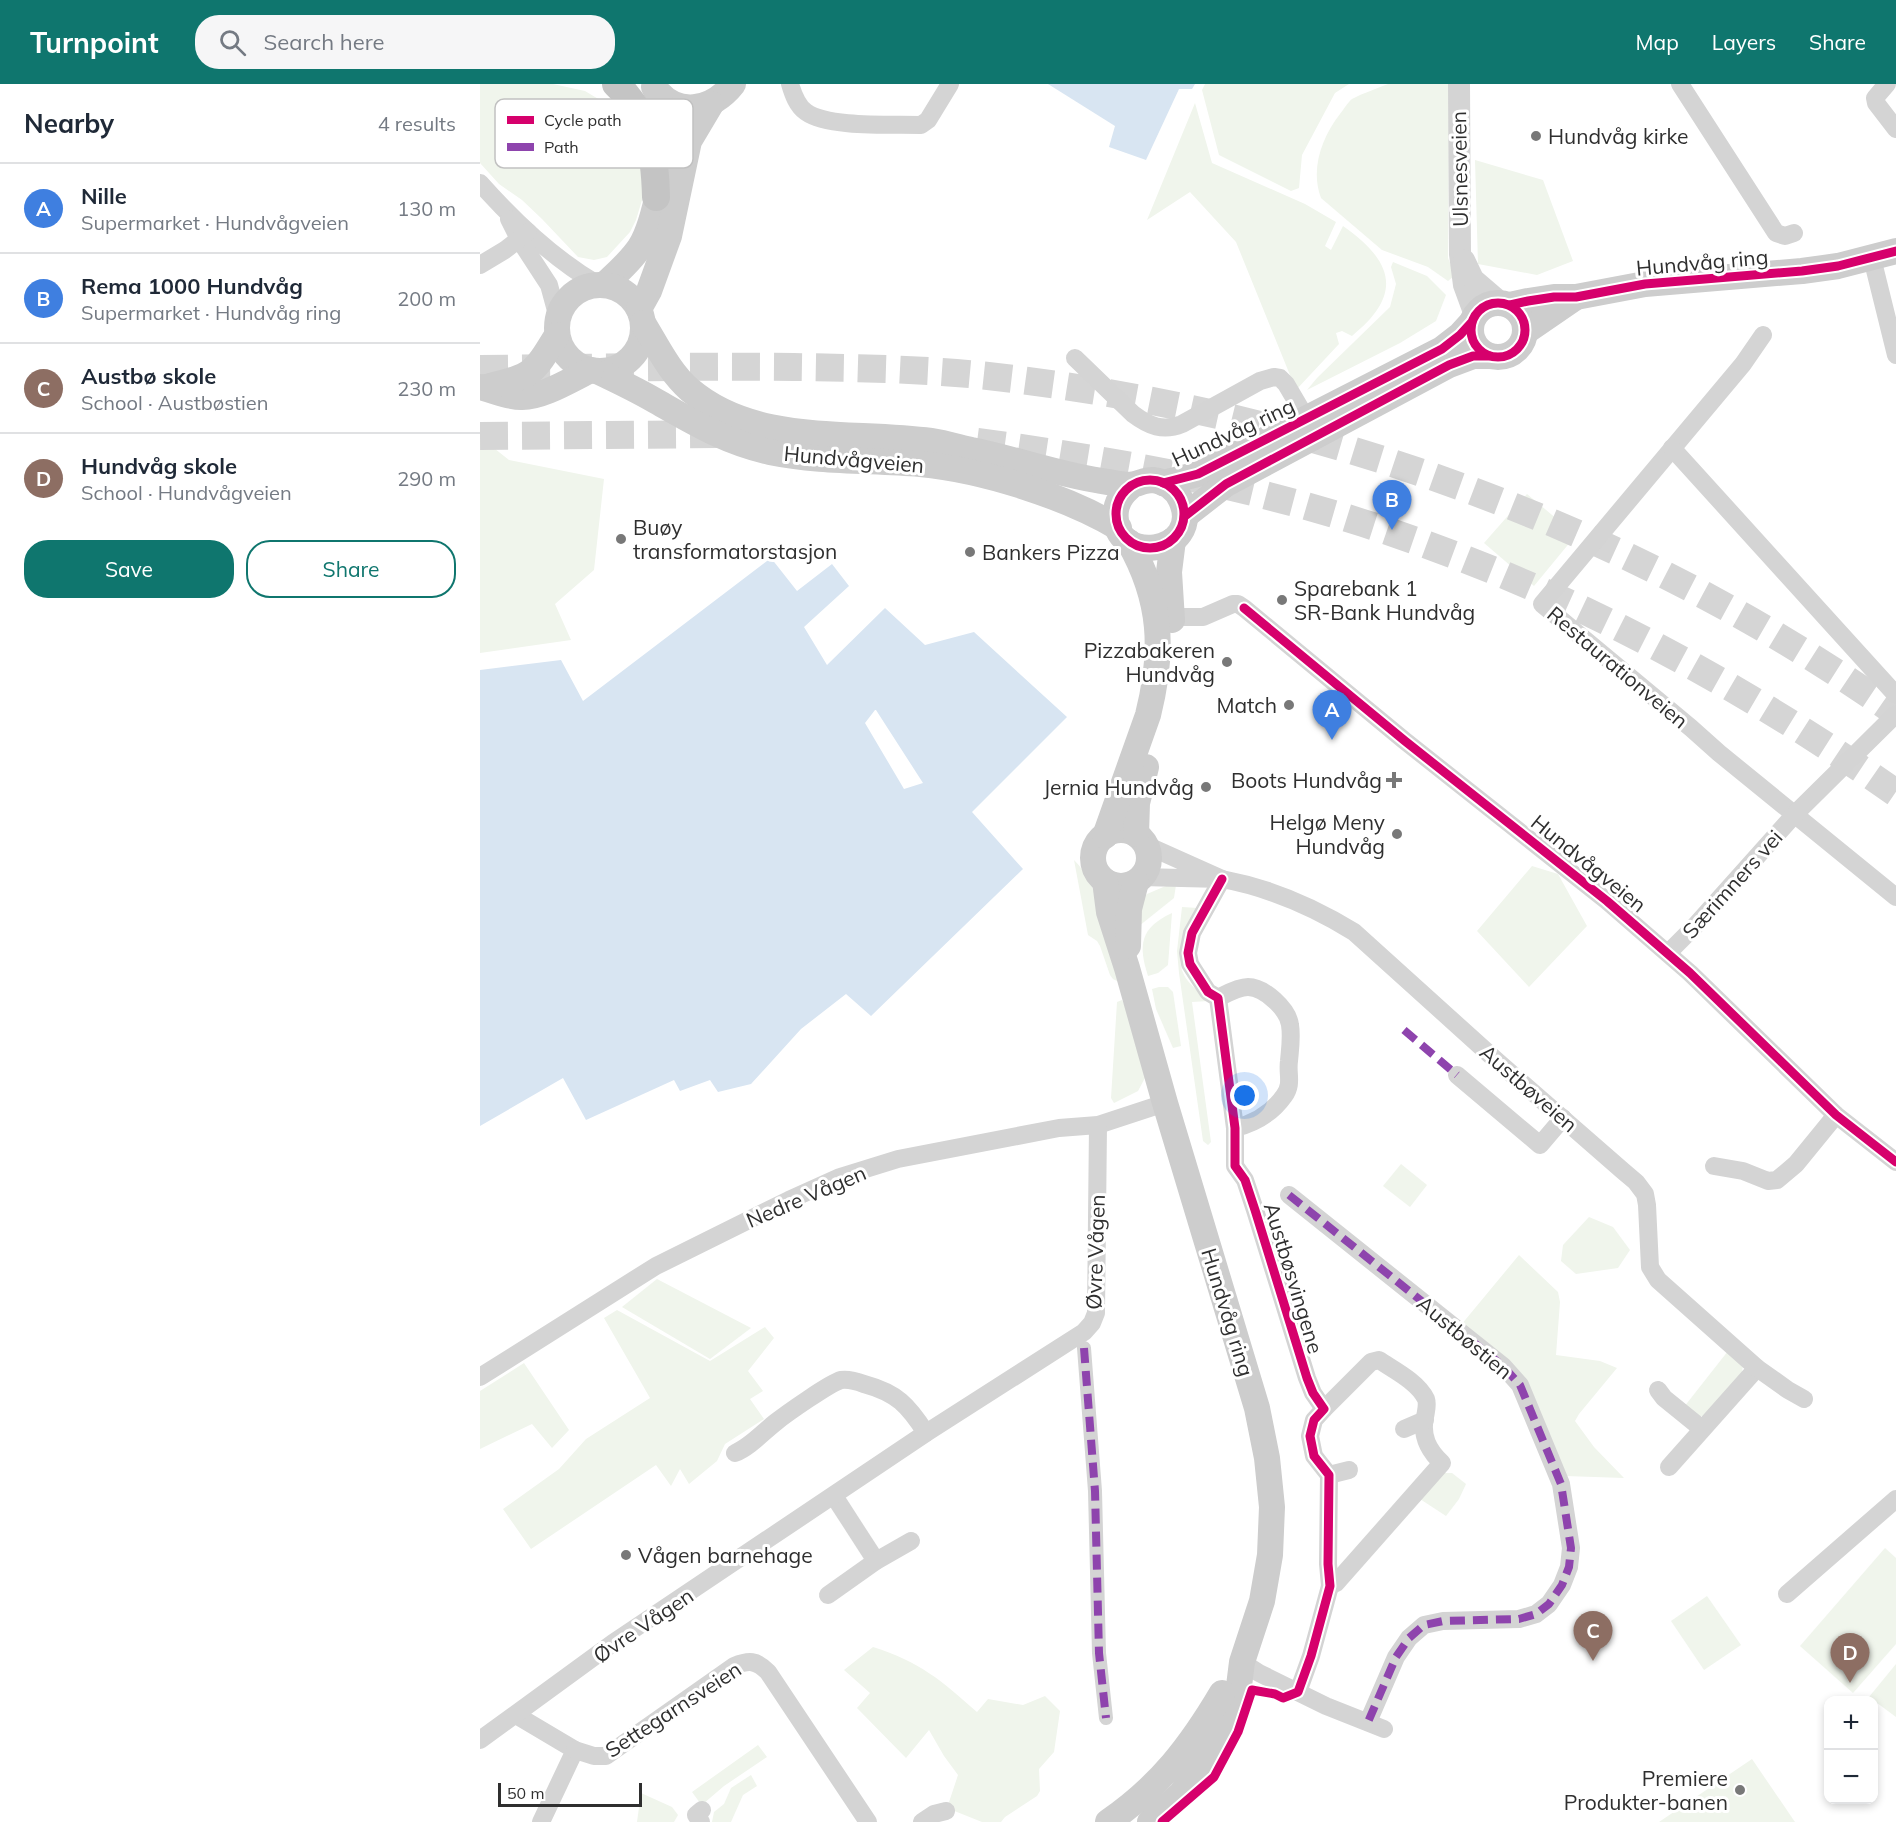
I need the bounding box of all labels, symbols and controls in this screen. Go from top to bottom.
search box [195,15,615,69]
text: Turnpoint [30,25,159,60]
icon: search [216,26,249,59]
text: Search here [264,28,384,56]
text: Map [1636,29,1679,55]
text: Layers [1712,29,1776,55]
text: Share [1809,29,1866,55]
legend [495,99,693,168]
text: Nearby [24,107,114,140]
text: Cycle path [544,110,622,130]
text: 4 results [378,111,456,136]
street label: Ulsnesveien [1445,111,1473,227]
place label: Hundvåg kirke [1548,123,1688,149]
marker: Hundvåg kirke [1529,129,1543,143]
text: Path [544,137,579,157]
text: Nille [81,182,127,210]
text: A [36,196,51,221]
text: 130 m [397,196,456,221]
text: Supermarket · Hundvågveien [81,210,349,235]
street label: Hundvåg ring [1635,243,1769,281]
text: Rema 1000 Hundvåg [81,272,303,300]
text: B [37,286,50,311]
text: 200 m [397,286,456,311]
text: Supermarket · Hundvåg ring [81,300,341,325]
text: Austbø skole [81,362,216,390]
text: C [37,376,50,401]
text: 230 m [397,376,456,401]
text: School · Austbøstien [81,390,268,415]
street label: Hundvåg ring [1167,392,1299,472]
street label: Hundvågveien [783,440,925,478]
text: Hundvåg skole [81,452,237,480]
text: D [36,466,51,491]
text: 290 m [397,466,456,491]
text: School · Hundvågveien [81,480,292,505]
pin: B [1372,480,1412,530]
place label: Buøy transformatorstasjon [633,514,837,564]
marker: Buøy transformatorstasjon [614,532,628,546]
place label: Bankers Pizza [982,539,1120,565]
button: Save [24,540,234,598]
button: Share [246,540,456,598]
marker: Bankers Pizza [963,545,977,559]
place label: Sparebank 1 SR-Bank Hundvåg [1294,575,1475,625]
marker: Sparebank 1 SR-Bank Hundvåg [1275,593,1289,607]
street label: Restaurationveien [1542,601,1694,733]
place label: Pizzabakeren Hundvåg [1084,637,1215,687]
marker: Pizzabakeren Hundvåg [1220,655,1234,669]
pin: A [1312,690,1352,740]
place label: Match [1216,692,1277,718]
marker: Match [1282,698,1296,712]
place label: Boots Hundvåg [1231,767,1382,793]
marker: Boots Hundvåg [1387,773,1401,787]
place label: Jernia Hundvåg [1043,774,1194,800]
marker: Jernia Hundvåg [1199,780,1213,794]
place label: Helgø Meny Hundvåg [1270,809,1385,859]
street label: Hundvågveien [1526,809,1652,917]
street label: Særimners vei [1676,824,1788,944]
marker: Helgø Meny Hundvåg [1390,827,1404,841]
street label: Austbøveien [1475,1039,1583,1137]
your location [1230,1081,1259,1110]
street label: Nedre Vågen [742,1159,870,1233]
street label: Øvre Vågen [1080,1194,1110,1310]
street label: Austbøsvingene [1259,1199,1329,1357]
street label: Hundvåg ring [1196,1245,1260,1379]
street label: Austbøstien [1412,1290,1518,1384]
place label: Vågen barnehage [638,1542,813,1568]
marker: Vågen barnehage [619,1548,633,1562]
street label: Øvre Vågen [588,1582,698,1668]
pin: C [1574,1612,1612,1661]
pin: D [1830,1634,1870,1683]
street label: Settegarnsveien [600,1655,746,1763]
map controls [1824,1696,1878,1804]
button: + [1824,1696,1878,1750]
button: − [1824,1750,1878,1804]
place label: Premiere Produkter-banen [1564,1765,1728,1815]
scale bar [498,1780,642,1808]
text: 50 m [507,1783,544,1803]
marker: Premiere Produkter-banen [1733,1783,1747,1797]

